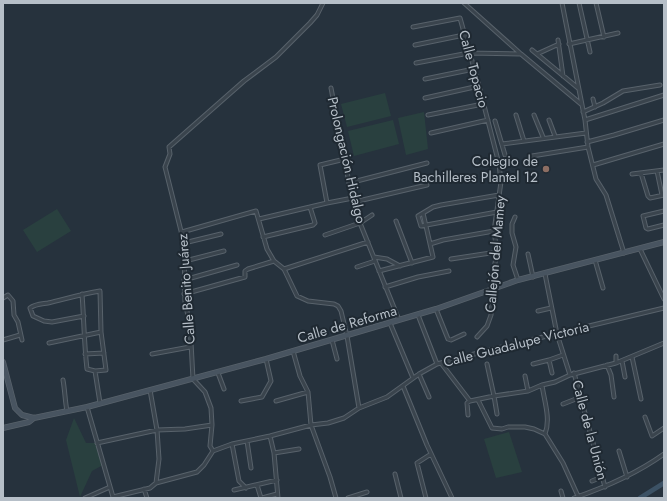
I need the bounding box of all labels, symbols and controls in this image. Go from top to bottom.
street label: Calle Topacio [454,28,494,110]
street label: Prolongación Hidalgo [323,95,371,226]
place label: Colegio de Bachilleres Plantel 12 [413,151,538,187]
marker: Colegio de Bachilleres Plantel 12 [541,164,551,174]
street label: Callejón del Mamey [480,194,510,313]
street label: Calle Benito Juárez [172,232,200,345]
street label: Calle de Reforma [295,300,399,348]
street label: Calle Guadalupe Victoria [441,316,591,372]
street label: Calle de la Unión [567,378,613,482]

